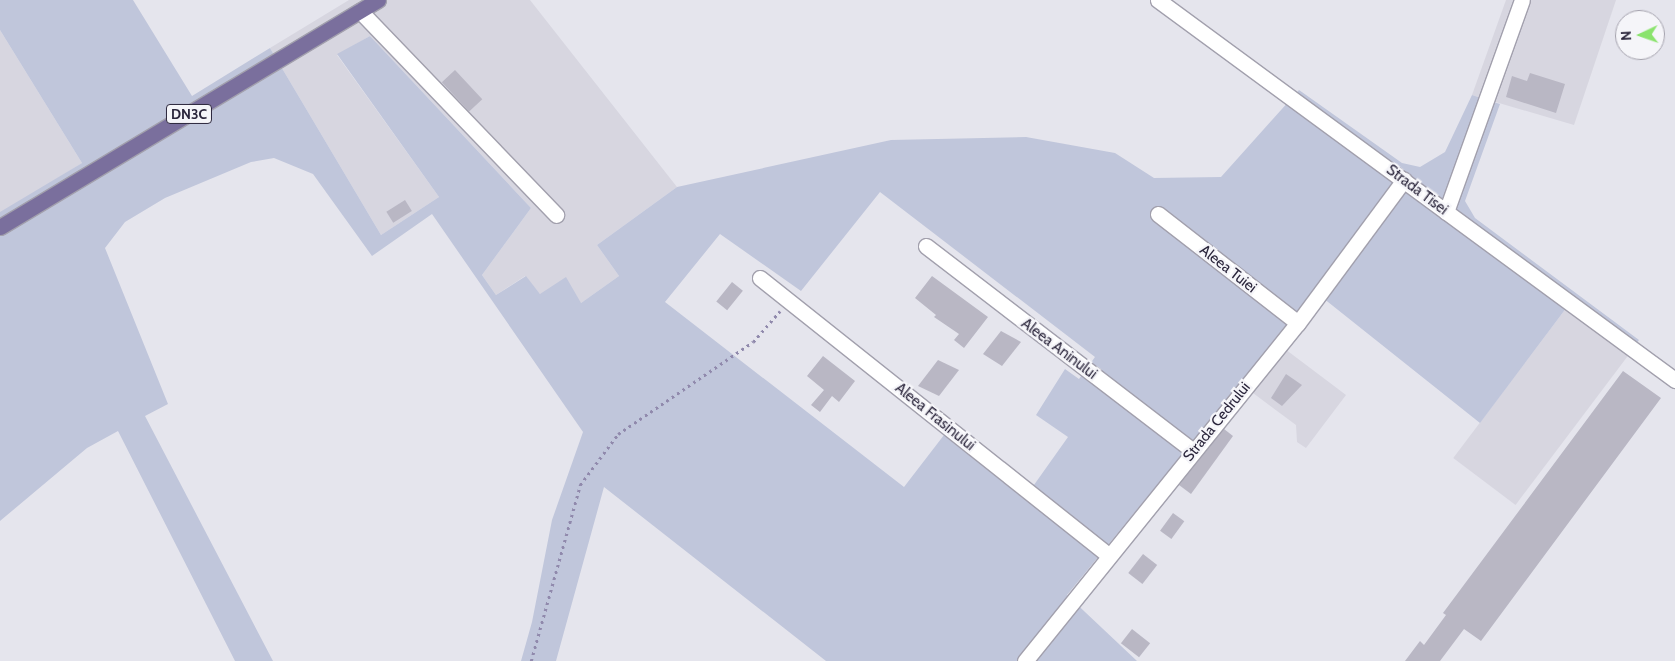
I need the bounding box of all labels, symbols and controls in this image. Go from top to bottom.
north arrow [1615,10,1665,60]
text: N [1617,30,1635,41]
road number: DN3C [165,102,213,126]
street label: Strada Tisei [1383,161,1451,219]
street label: Aleea Tuiei [1196,241,1260,297]
street label: Aleea Aninului [1018,315,1100,383]
street label: Aleea Frasinului [891,379,979,455]
street label: Strada Cedrului [1180,379,1254,465]

